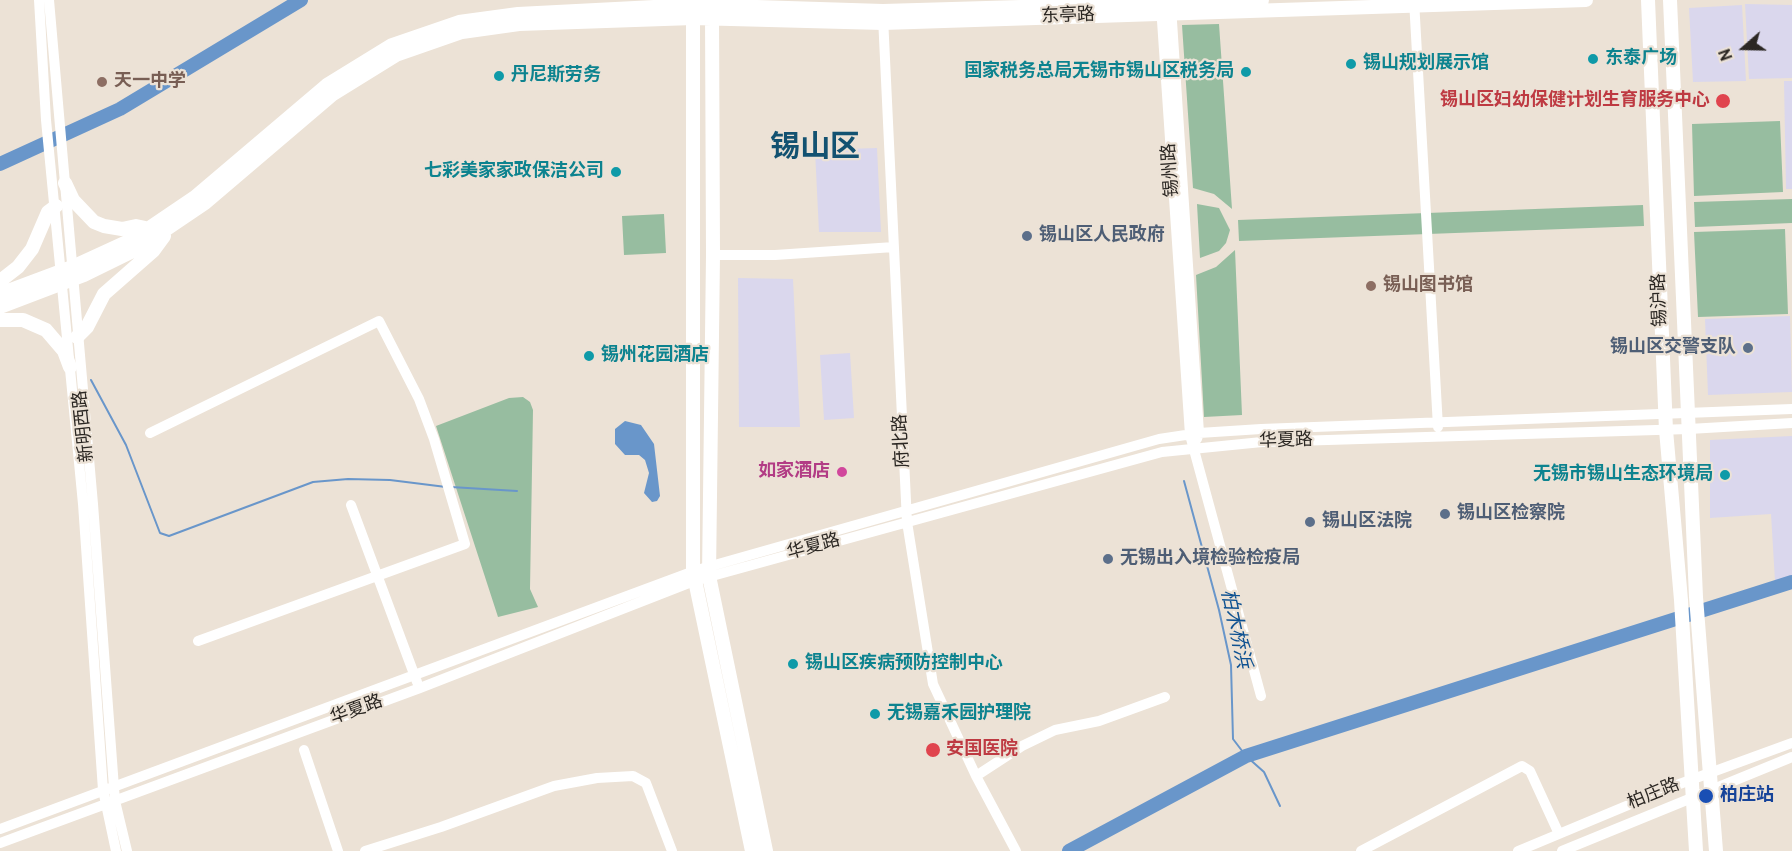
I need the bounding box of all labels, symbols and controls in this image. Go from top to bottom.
street label: 东亭路 [1041,5,1095,29]
north arrow [1714,18,1774,78]
text: N [1716,45,1738,63]
place label: 东泰广场 [1605,48,1677,70]
marker: 东泰广场 [1586,52,1600,66]
place label: 锡山规划展示馆 [1363,53,1489,75]
marker: 锡山规划展示馆 [1344,57,1358,71]
place label: 国家税务总局无锡市锡山区税务局 [964,61,1234,83]
place label: 丹尼斯劳务 [511,65,601,87]
marker: 国家税务总局无锡市锡山区税务局 [1239,65,1253,79]
marker: 丹尼斯劳务 [492,69,506,83]
place label: 天一中学 [114,71,186,93]
marker: 天一中学 [95,75,109,89]
place label: 锡山区妇幼保健计划生育服务中心 [1440,90,1710,112]
marker: 锡山区妇幼保健计划生育服务中心 [1714,92,1732,110]
district label: 锡山区 [770,132,860,168]
street label: 锡州路 [1159,142,1185,198]
place label: 七彩美家家政保洁公司 [424,161,604,183]
marker: 七彩美家家政保洁公司 [609,165,623,179]
place label: 锡山区人民政府 [1039,225,1165,247]
marker: 锡山区人民政府 [1020,229,1034,243]
street label: 锡沪路 [1649,273,1673,327]
place label: 锡山图书馆 [1383,275,1473,297]
marker: 锡山图书馆 [1364,279,1378,293]
place label: 锡山区交警支队 [1610,337,1736,359]
marker: 锡山区交警支队 [1741,341,1755,355]
place label: 锡州花园酒店 [601,345,709,367]
marker: 锡州花园酒店 [582,349,596,363]
street label: 新明西路 [70,389,100,463]
street label: 府北路 [891,413,915,469]
street label: 华夏路 [1259,430,1313,454]
place label: 如家酒店 [758,461,830,483]
place label: 无锡市锡山生态环境局 [1533,464,1713,486]
marker: 如家酒店 [835,465,849,479]
marker: 无锡市锡山生态环境局 [1718,468,1732,482]
place label: 锡山区检察院 [1457,503,1565,525]
marker: 锡山区检察院 [1438,507,1452,521]
place label: 锡山区法院 [1322,511,1412,533]
marker: 锡山区法院 [1303,515,1317,529]
street label: 华夏路 [785,531,843,565]
place label: 无锡出入境检验检疫局 [1120,548,1300,570]
marker: 无锡出入境检验检疫局 [1101,552,1115,566]
water label: 柏木桥浜 [1214,587,1254,671]
place label: 锡山区疾病预防控制中心 [805,653,1003,675]
marker: 锡山区疾病预防控制中心 [786,657,800,671]
street label: 华夏路 [328,692,386,730]
place label: 无锡嘉禾园护理院 [887,703,1031,725]
marker: 无锡嘉禾园护理院 [868,707,882,721]
place label: 安国医院 [946,739,1018,761]
marker: 安国医院 [924,741,942,759]
street label: 柏庄路 [1625,775,1683,815]
place label: 柏庄站 [1720,785,1774,807]
marker: 柏庄站 [1697,787,1715,805]

